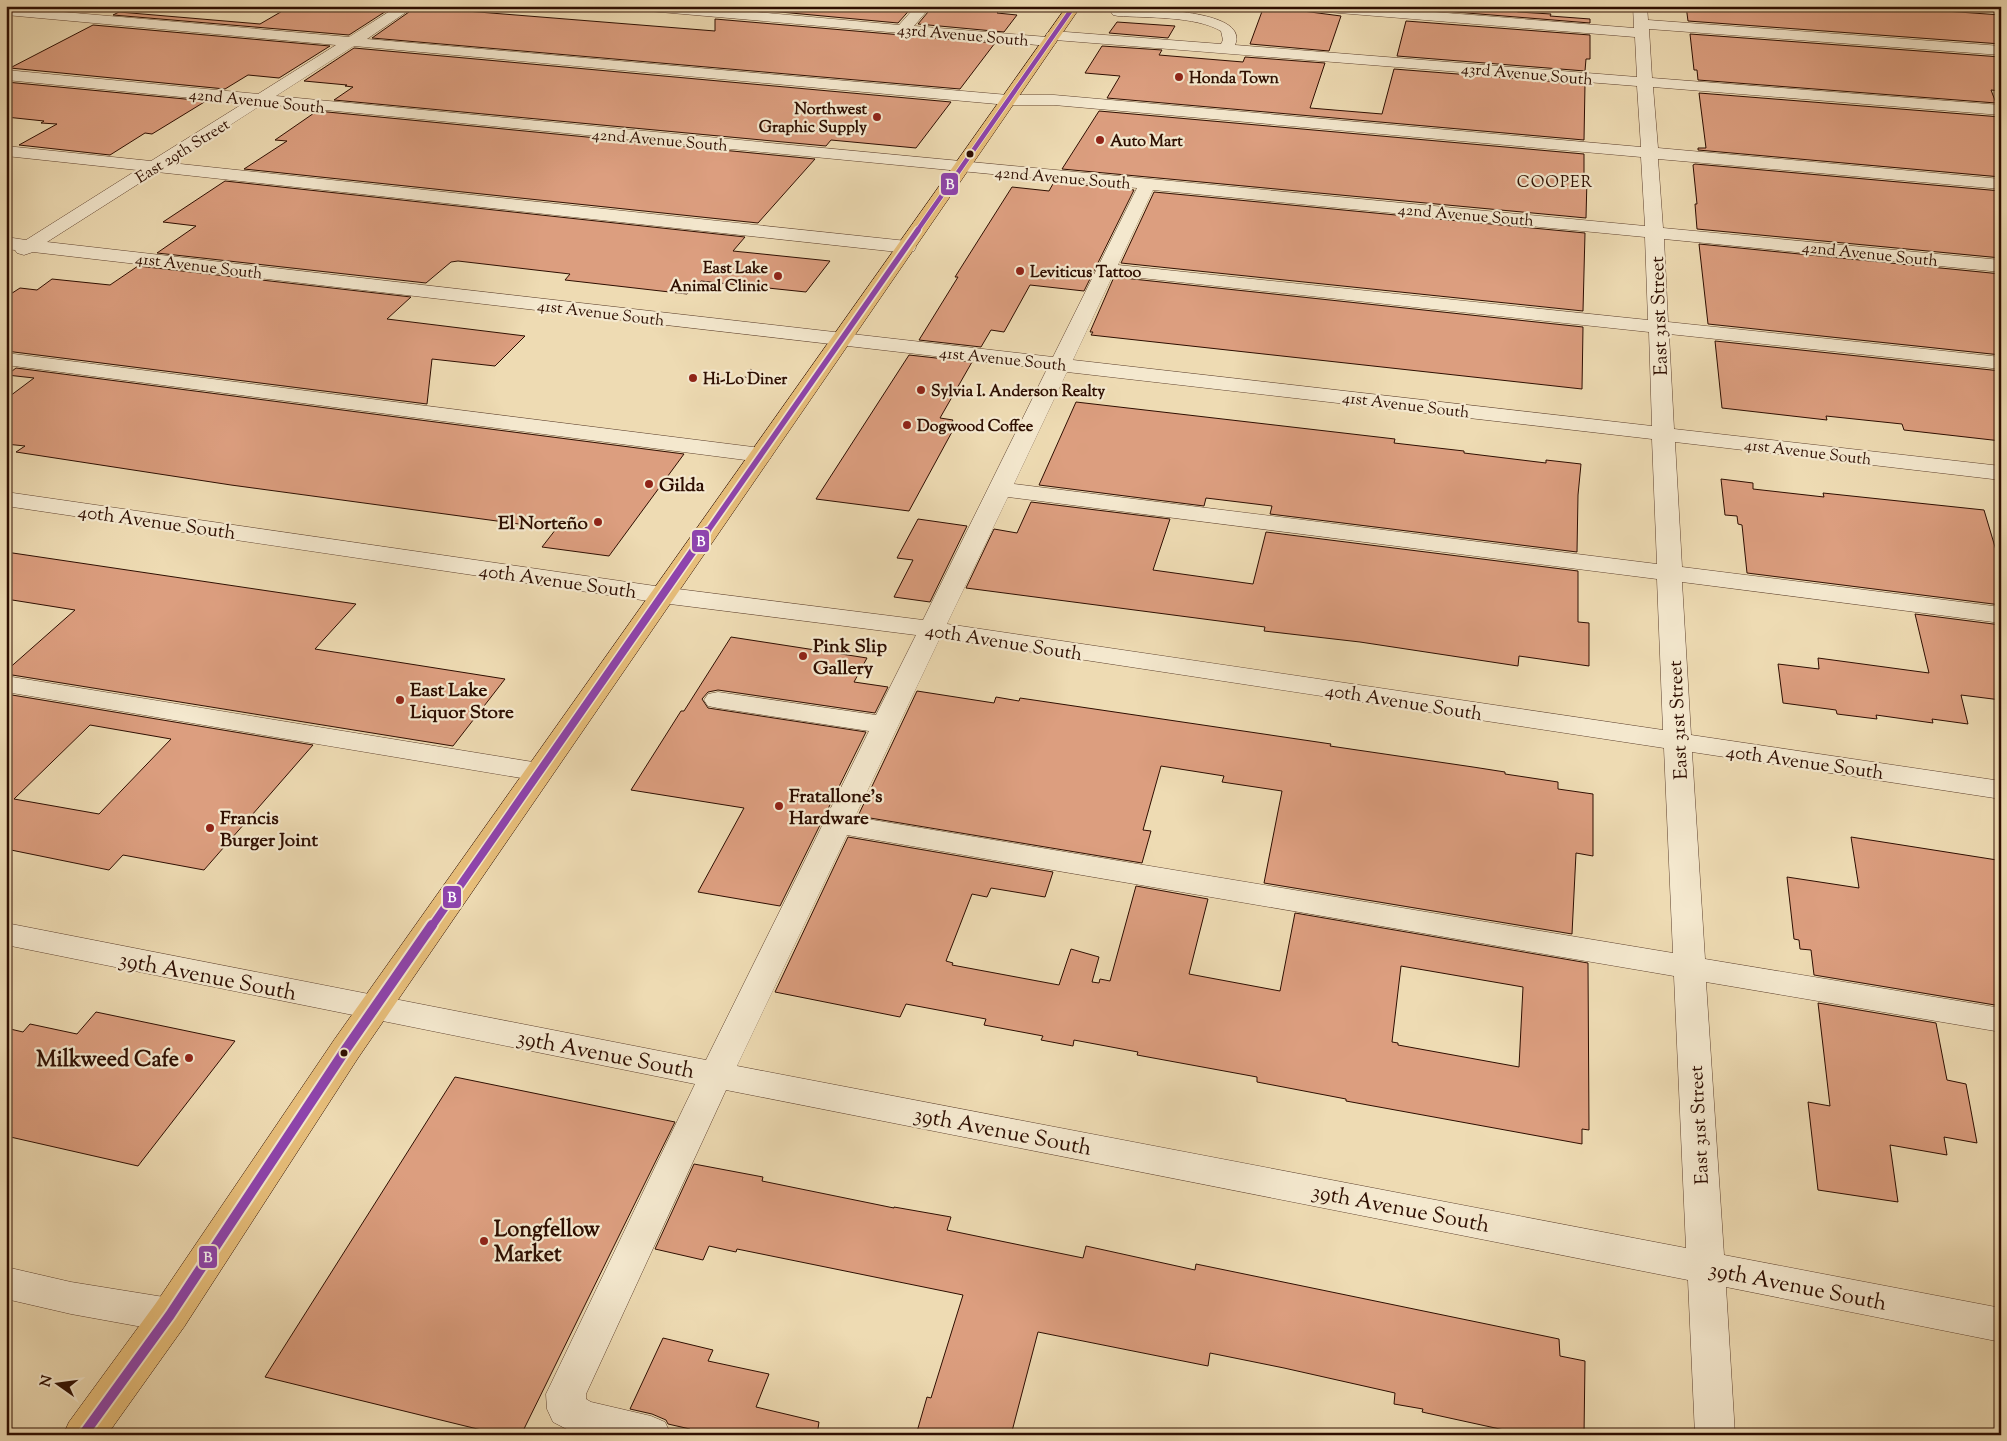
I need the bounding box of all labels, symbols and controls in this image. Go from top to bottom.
street label: 43rd Avenue South [896,19,1030,54]
street label: 43rd Avenue South [1460,58,1594,93]
place label: Honda Town [1189,68,1280,91]
marker: Honda Town [1173,71,1185,83]
street label: 42nd Avenue South [188,84,326,121]
place label: Northwest Graphic Supply [759,99,868,140]
marker: Northwest Graphic Supply [871,111,883,123]
street label: East 29th Street [132,114,235,190]
street label: 42nd Avenue South [591,124,729,159]
place label: Auto Mart [1110,131,1183,154]
marker: Auto Mart [1094,134,1106,146]
unlabelled marker [965,149,975,159]
street label: 42nd Avenue South [994,162,1132,197]
line badge: B [940,172,959,196]
district label: COOPER [1517,172,1593,195]
text: B [946,176,955,196]
street label: 42nd Avenue South [1397,199,1535,234]
street label: 42nd Avenue South [1801,237,1939,274]
street label: 41st Avenue South [134,248,264,287]
street label: East 31st Street [1645,255,1676,376]
place label: East Lake Animal Clinic [669,258,769,299]
place label: Leviticus Tattoo [1030,262,1142,285]
marker: Leviticus Tattoo [1014,265,1026,277]
marker: East Lake Animal Clinic [772,270,784,282]
street label: 41st Avenue South [536,295,666,334]
street label: 41st Avenue South [938,342,1068,379]
place label: Hi-Lo Diner [703,369,788,392]
marker: Hi-Lo Diner [687,372,699,384]
place label: Sylvia I. Anderson Realty [931,381,1105,404]
marker: Sylvia I. Anderson Realty [915,384,927,396]
street label: 41st Avenue South [1341,387,1471,426]
place label: Dogwood Coffee [917,416,1034,439]
marker: Dogwood Coffee [901,419,913,431]
street label: 41st Avenue South [1743,434,1873,473]
place label: Gilda [659,473,705,500]
marker: Gilda [643,478,655,490]
street label: 40th Avenue South [76,499,237,548]
place label: El Norteño [498,511,589,538]
marker: El Norteño [592,516,604,528]
line badge: B [691,529,710,553]
text: B [697,533,706,553]
street label: 40th Avenue South [477,558,638,607]
street label: 40th Avenue South [923,618,1084,669]
place label: Pink Slip Gallery [813,634,887,683]
marker: Pink Slip Gallery [797,650,809,662]
street label: East 31st Street [1663,659,1696,780]
place label: East Lake Liquor Store [410,678,514,727]
street label: 40th Avenue South [1323,678,1484,729]
marker: East Lake Liquor Store [394,694,406,706]
street label: 40th Avenue South [1724,739,1885,788]
place label: Fratallone's Hardware [789,784,883,833]
marker: Fratallone's Hardware [773,800,785,812]
place label: Francis Burger Joint [220,806,319,855]
marker: Francis Burger Joint [204,822,216,834]
line badge: B [442,885,462,909]
text: B [448,889,457,909]
street label: 39th Avenue South [116,945,299,1011]
street label: 39th Avenue South [514,1023,697,1089]
place label: Milkweed Cafe [36,1045,179,1077]
unlabelled marker [339,1048,349,1058]
marker: Milkweed Cafe [183,1052,195,1064]
street label: East 31st Street [1684,1064,1717,1185]
street label: 39th Avenue South [911,1100,1094,1166]
street label: 39th Avenue South [1309,1177,1492,1243]
place label: Longfellow Market [494,1215,601,1272]
marker: Longfellow Market [478,1235,490,1247]
line badge: B [198,1245,218,1269]
text: B [204,1249,213,1269]
street label: 39th Avenue South [1706,1255,1889,1321]
north arrow [32,1358,82,1408]
text: N [36,1373,58,1389]

